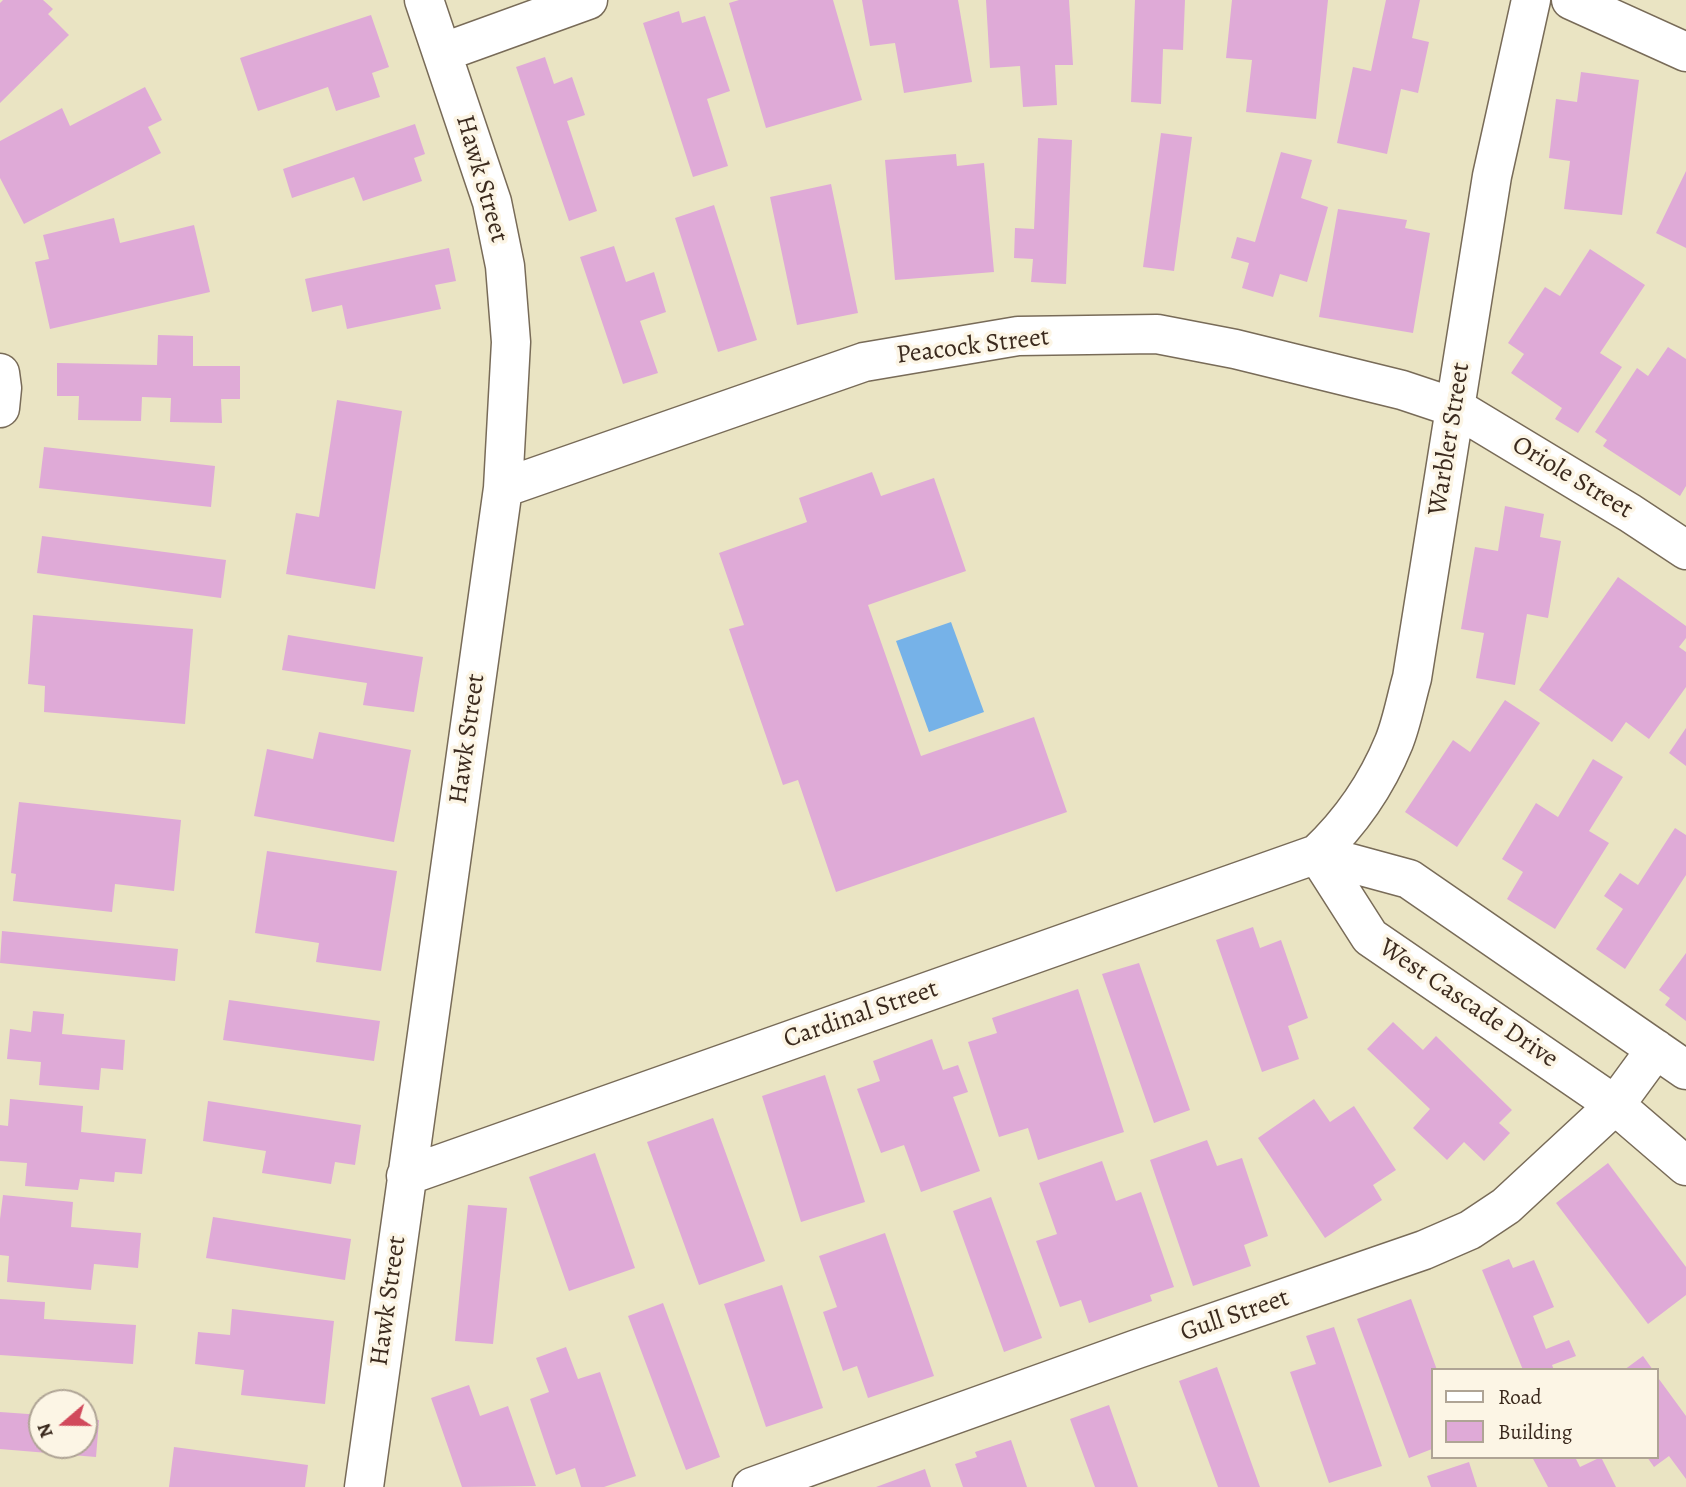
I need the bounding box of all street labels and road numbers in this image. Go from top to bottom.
street label: Hawk Street [448,112,514,246]
street label: Peacock Street [895,322,1051,372]
street label: Warbler Street [1423,360,1477,518]
street label: Oriole Street [1506,430,1638,526]
street label: Hawk Street [443,672,493,806]
street label: West Cascade Drive [1373,933,1563,1075]
street label: Cardinal Street [780,974,942,1056]
street label: Hawk Street [364,1234,414,1368]
street label: Gull Street [1177,1283,1293,1349]

